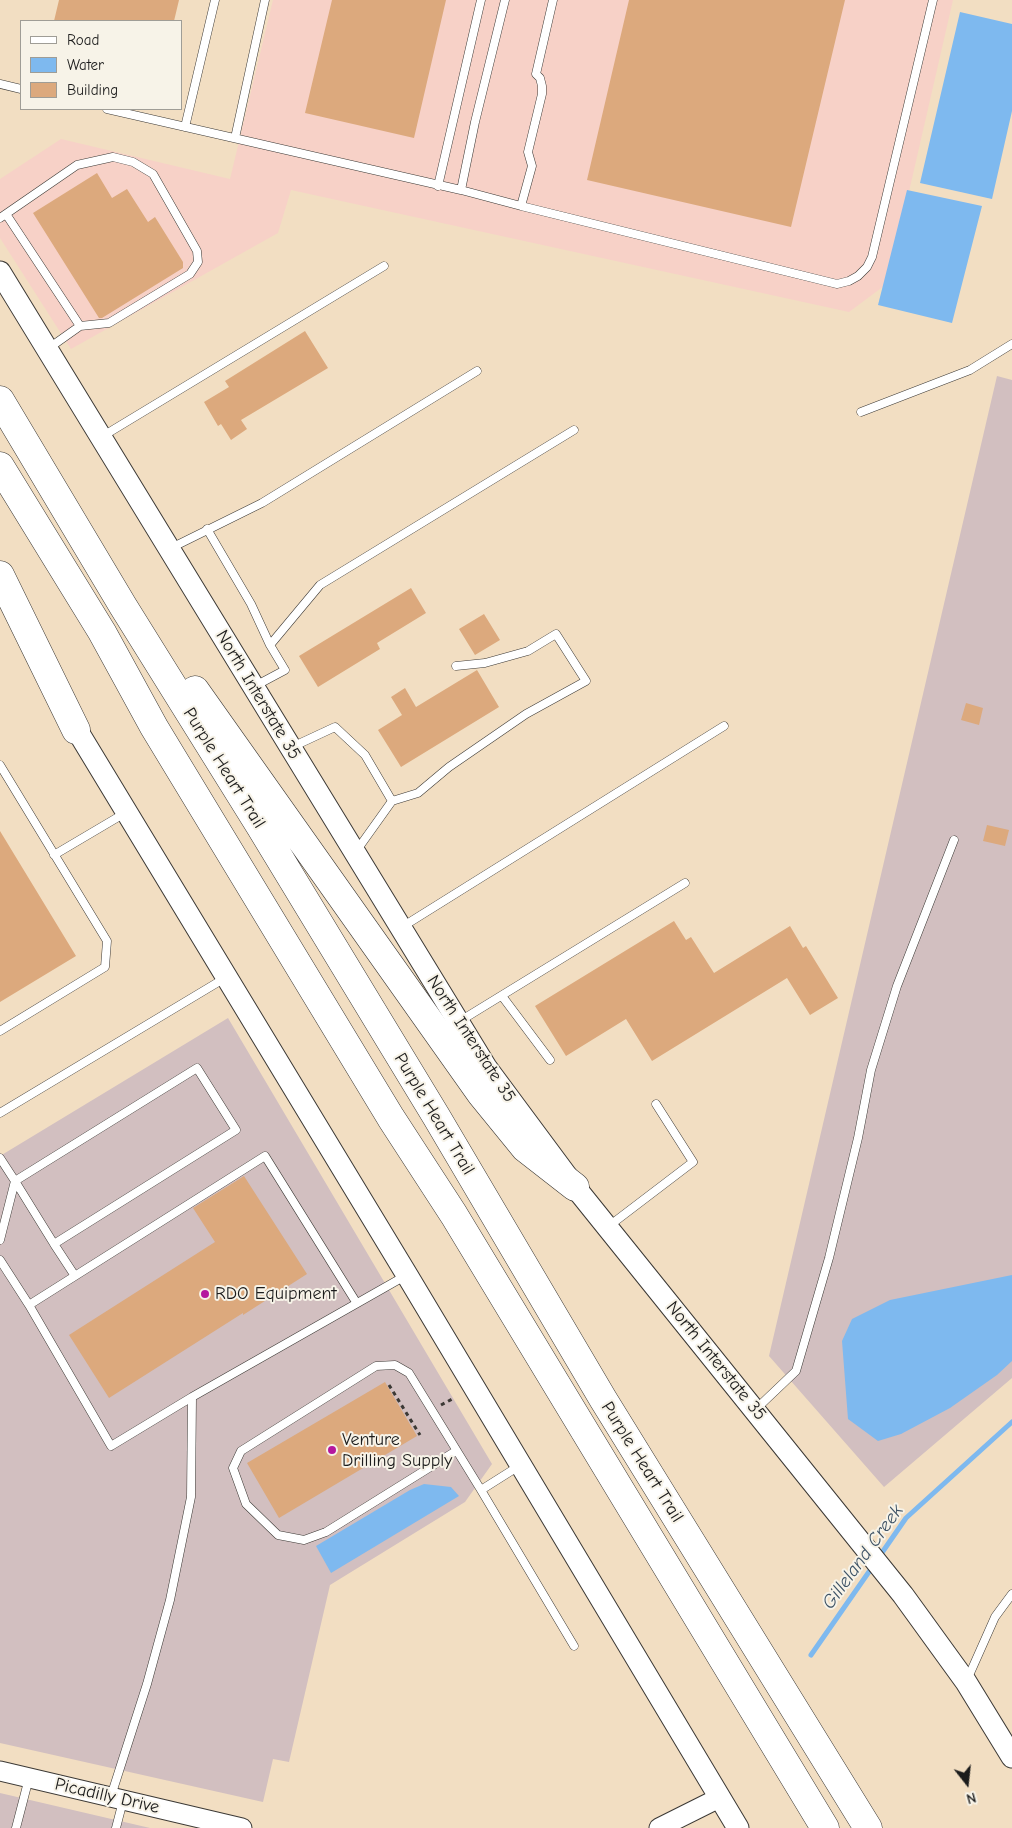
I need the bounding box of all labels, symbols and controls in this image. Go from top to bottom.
legend [20,20,182,110]
text: Road [67,31,99,49]
text: Water [67,56,104,74]
text: Building [67,81,118,99]
street label: North Interstate 35 [211,626,305,764]
street label: Purple Heart Trail [178,704,270,832]
street label: North Interstate 35 [422,971,520,1107]
street label: Purple Heart Trail [389,1049,479,1179]
place label: RDO Equipment [215,1283,337,1305]
marker: RDO Equipment [199,1288,211,1300]
street label: North Interstate 35 [661,1297,771,1425]
street label: Purple Heart Trail [596,1398,688,1526]
place label: Venture Drilling Supply [342,1429,452,1472]
marker: Venture Drilling Supply [326,1444,338,1456]
water label: Gilleland Creek [817,1500,909,1614]
north arrow [942,1758,992,1808]
street label: Picadilly Drive [53,1774,161,1818]
text: N [965,1788,978,1807]

